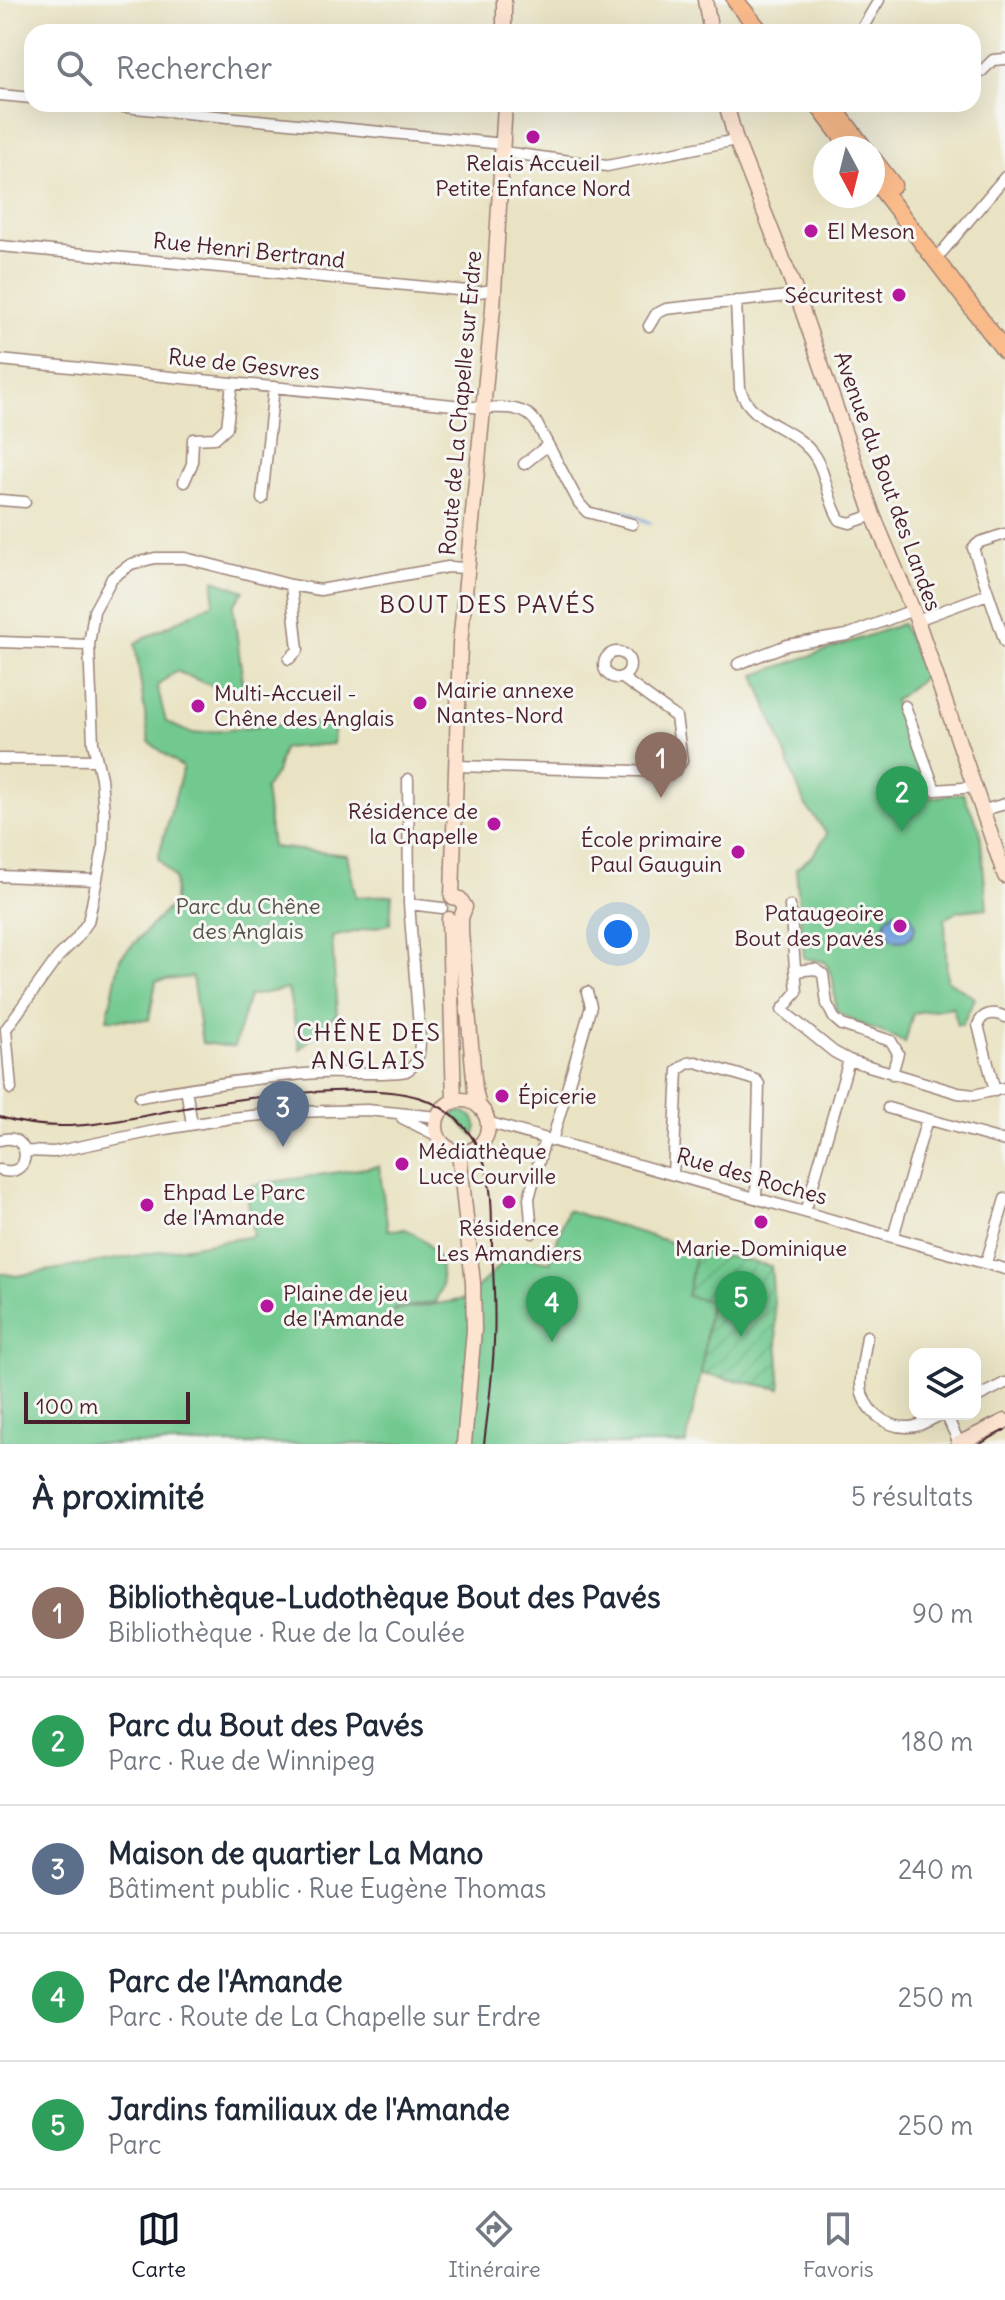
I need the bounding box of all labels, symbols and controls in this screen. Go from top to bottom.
search box [24,24,981,112]
icon: search [52,46,96,90]
text: Rechercher [116,49,272,87]
marker: Relais Accueil Petite Enfance Nord [524,128,542,146]
north arrow [813,136,885,208]
place label: Relais Accueil Petite Enfance Nord [435,149,631,202]
place label: El Meson [827,217,915,245]
marker: El Meson [802,222,820,240]
street label: Rue Henri Bertrand [152,226,346,274]
street label: Route de La Chapelle sur Erdre [433,250,487,556]
place label: Sécuritest [785,281,883,309]
marker: Sécuritest [890,286,908,304]
street label: Rue de Gesvres [167,342,321,386]
street label: Avenue du Bout des Landes [828,347,948,615]
district label: BOUT DES PAVÉS [379,589,597,619]
place label: Mairie annexe Nantes-Nord [436,676,574,729]
place label: Multi-Accueil - Chêne des Anglais [214,679,394,732]
marker: Mairie annexe Nantes-Nord [411,694,429,712]
marker: Multi-Accueil - Chêne des Anglais [189,697,207,715]
pin: 1 [635,732,687,798]
pin: 2 [876,766,928,832]
place label: Résidence de la Chapelle [348,797,478,850]
marker: Résidence de la Chapelle [485,815,503,833]
place label: École primaire Paul Gauguin [581,825,722,878]
marker: École primaire Paul Gauguin [729,843,747,861]
park label: Parc du Chêne des Anglais [175,892,321,945]
place label: Pataugeoire Bout des pavés [734,899,884,952]
your location [598,914,638,954]
marker: Pataugeoire Bout des pavés [891,917,909,935]
district label: CHÊNE DES ANGLAIS [296,1017,442,1075]
pin: 3 [257,1081,309,1147]
place label: Épicerie [518,1082,597,1110]
marker: Épicerie [493,1087,511,1105]
place label: Médiathèque Luce Courville [418,1137,556,1190]
street label: Rue des Roches [673,1141,831,1211]
marker: Médiathèque Luce Courville [393,1155,411,1173]
place label: Ehpad Le Parc de l'Amande [163,1178,305,1231]
marker: Résidence Les Amandiers [500,1193,518,1211]
marker: Ehpad Le Parc de l'Amande [138,1196,156,1214]
marker: Marie-Dominique [752,1213,770,1231]
place label: Résidence Les Amandiers [436,1214,582,1267]
place label: Marie-Dominique [675,1234,847,1262]
pin: 5 [715,1271,767,1337]
pin: 4 [526,1276,578,1342]
place label: Plaine de jeu de l'Amande [283,1279,408,1332]
marker: Plaine de jeu de l'Amande [258,1297,276,1315]
map controls [909,1348,981,1420]
button: layers [909,1348,981,1420]
scale bar [24,1388,190,1424]
text: 100 m [36,1392,98,1420]
text: À proximité [32,1475,205,1518]
text: 5 résultats [851,1480,973,1513]
text: Bibliothèque-Ludothèque Bout des Pavés [108,1578,661,1616]
text: 1 [53,1597,63,1630]
text: 90 m [912,1597,973,1630]
text: Bibliothèque · Rue de la Coulée [108,1616,465,1649]
text: Parc du Bout des Pavés [108,1706,424,1744]
text: 2 [51,1725,65,1758]
text: 180 m [902,1725,973,1758]
text: Parc · Rue de Winnipeg [108,1744,375,1777]
text: Maison de quartier La Mano [108,1834,483,1872]
text: 3 [51,1853,65,1886]
text: 240 m [898,1853,973,1886]
text: Bâtiment public · Rue Eugène Thomas [108,1872,546,1905]
text: Parc de l'Amande [108,1962,343,2000]
text: 4 [50,1981,66,2014]
text: 250 m [898,1981,973,2014]
text: Parc · Route de La Chapelle sur Erdre [108,2000,541,2033]
text: Jardins familiaux de l'Amande [108,2090,510,2128]
text: 5 [51,2109,65,2142]
text: 250 m [898,2109,973,2142]
text: Parc [108,2128,161,2161]
tab: Carte [131,2207,186,2283]
tab: Itinéraire [448,2207,541,2283]
tab: Favoris [803,2207,874,2283]

